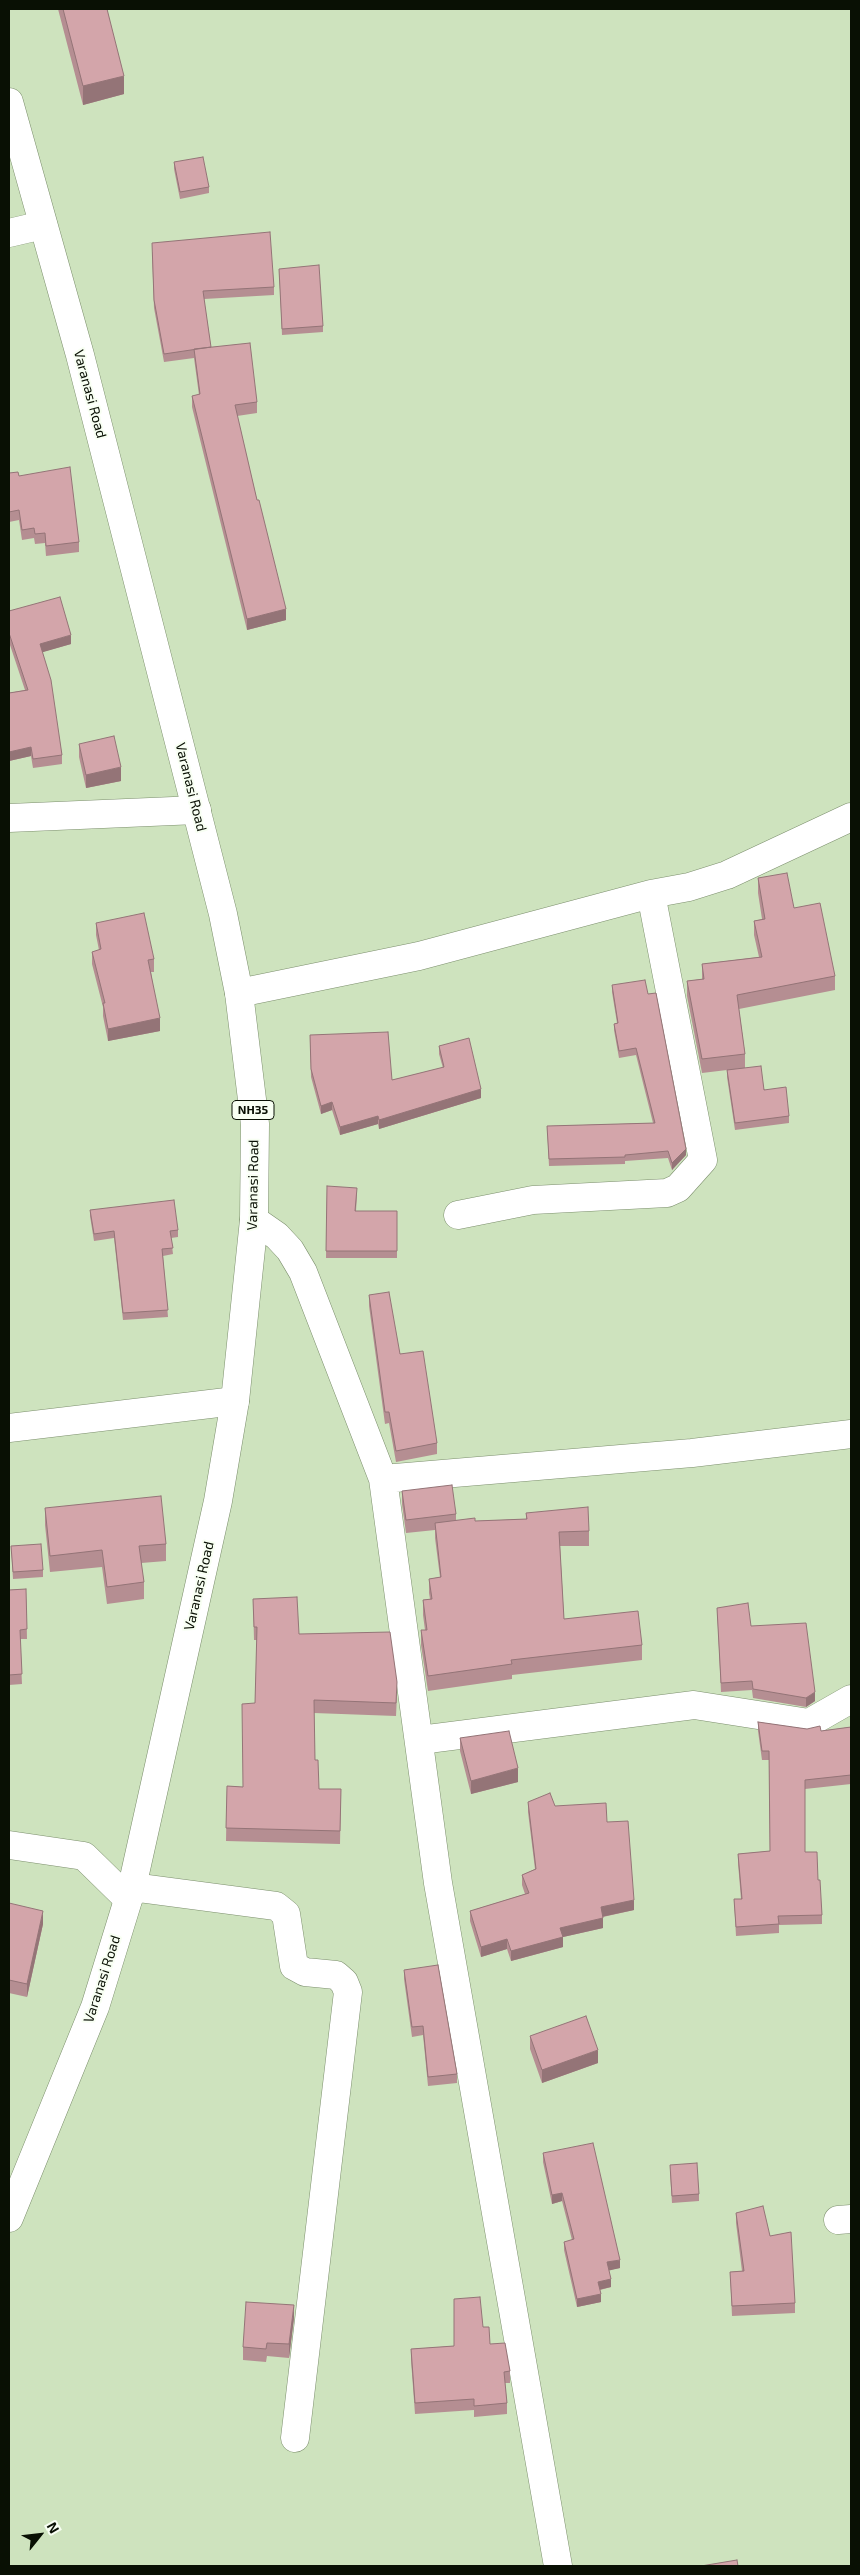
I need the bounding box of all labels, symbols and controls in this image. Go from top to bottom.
street label: Varanasi Road [70,348,110,440]
street label: Varanasi Road [172,741,210,833]
road number: NH35 [232,1100,274,1120]
street label: Varanasi Road [244,1139,262,1231]
street label: Varanasi Road [181,1540,217,1632]
street label: Varanasi Road [80,1933,124,2025]
north arrow [15,2510,65,2560]
text: N [44,2519,63,2536]

